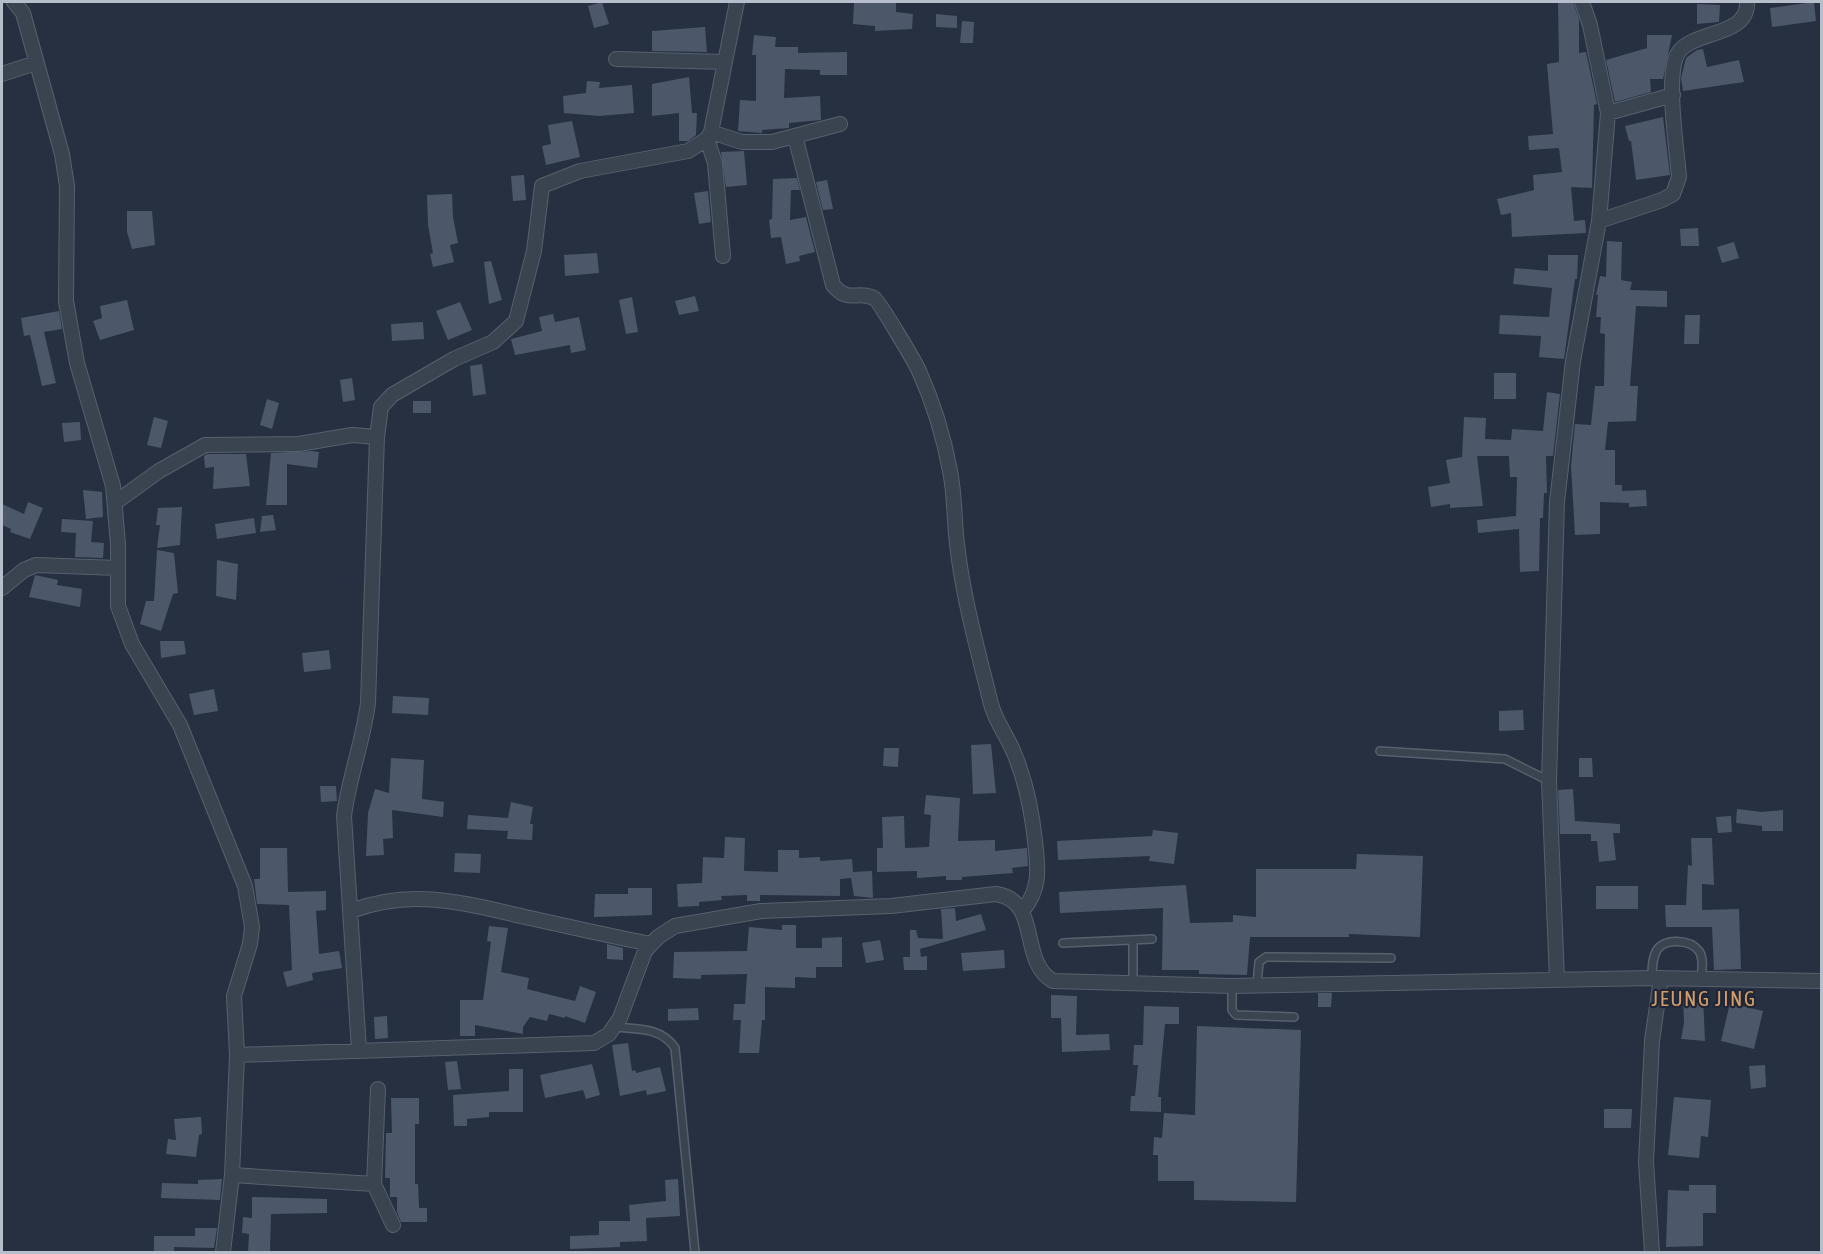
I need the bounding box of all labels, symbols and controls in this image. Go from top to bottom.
district label: JEUNG JING [1651,986,1757,1010]

